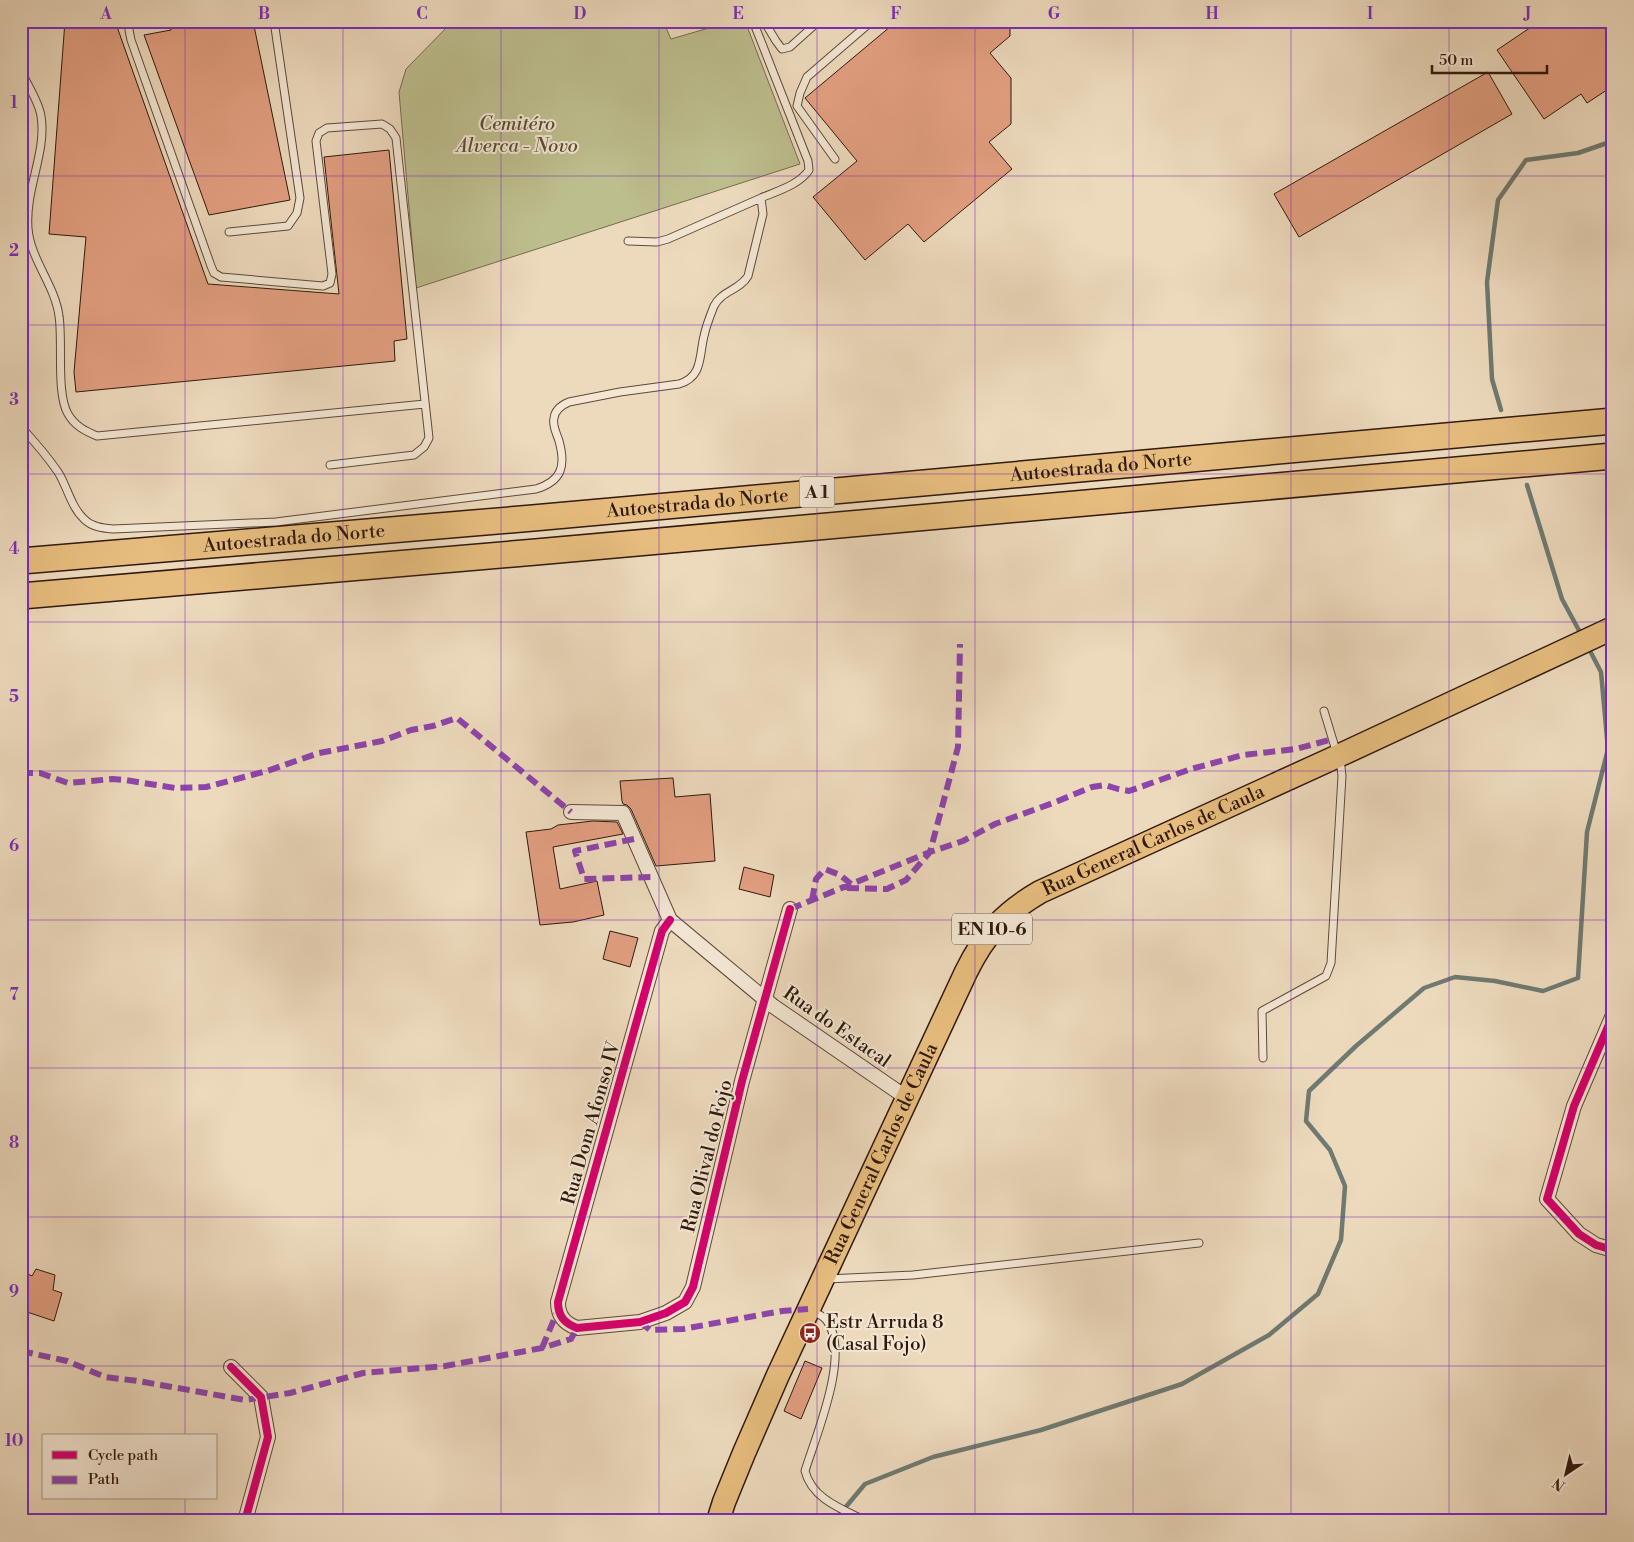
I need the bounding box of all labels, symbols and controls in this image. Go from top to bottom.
text: A [99,4,112,24]
text: B [258,4,270,24]
text: C [416,4,428,24]
text: D [574,4,587,24]
text: E [732,4,744,24]
text: F [890,4,902,24]
text: G [1048,4,1061,24]
text: H [1205,4,1219,24]
text: I [1367,4,1373,24]
text: J [1523,4,1531,24]
scale bar [1432,42,1546,74]
text: 50 m [1439,51,1473,70]
text: 1 [10,93,18,113]
park label: Cemitéro Alverca - Novo [454,112,578,158]
text: 2 [9,241,19,261]
text: 3 [9,390,19,410]
street label: Autoestrada do Norte [1008,447,1193,487]
road number: A 1 [800,477,834,508]
street label: Autoestrada do Norte [604,483,790,523]
street label: Autoestrada do Norte [201,518,386,558]
text: 4 [9,539,20,559]
text: 5 [9,687,19,707]
street label: Rua General Carlos de Caula [1038,779,1269,901]
text: 6 [9,836,19,856]
road number: EN 10-6 [952,914,1032,944]
street label: Rua do Estacal [779,981,896,1073]
text: 7 [9,985,19,1005]
street label: Rua Dom Afonso IV [556,1038,626,1207]
street label: Rua General Carlos de Caula [819,1039,943,1268]
street label: Rua Olival do Fojo [676,1077,738,1235]
text: 8 [9,1133,19,1153]
text: 9 [9,1282,19,1302]
place label: Estr Arruda 8 (Casal Fojo) [826,1310,944,1356]
bus stop icon: Estr Arruda 8 (Casal Fojo) [798,1321,822,1345]
text: 10 [5,1431,23,1451]
legend [42,1434,218,1500]
text: Cycle path [88,1446,158,1465]
north arrow [1542,1450,1592,1500]
text: Path [88,1470,120,1489]
text: N [1549,1473,1569,1494]

